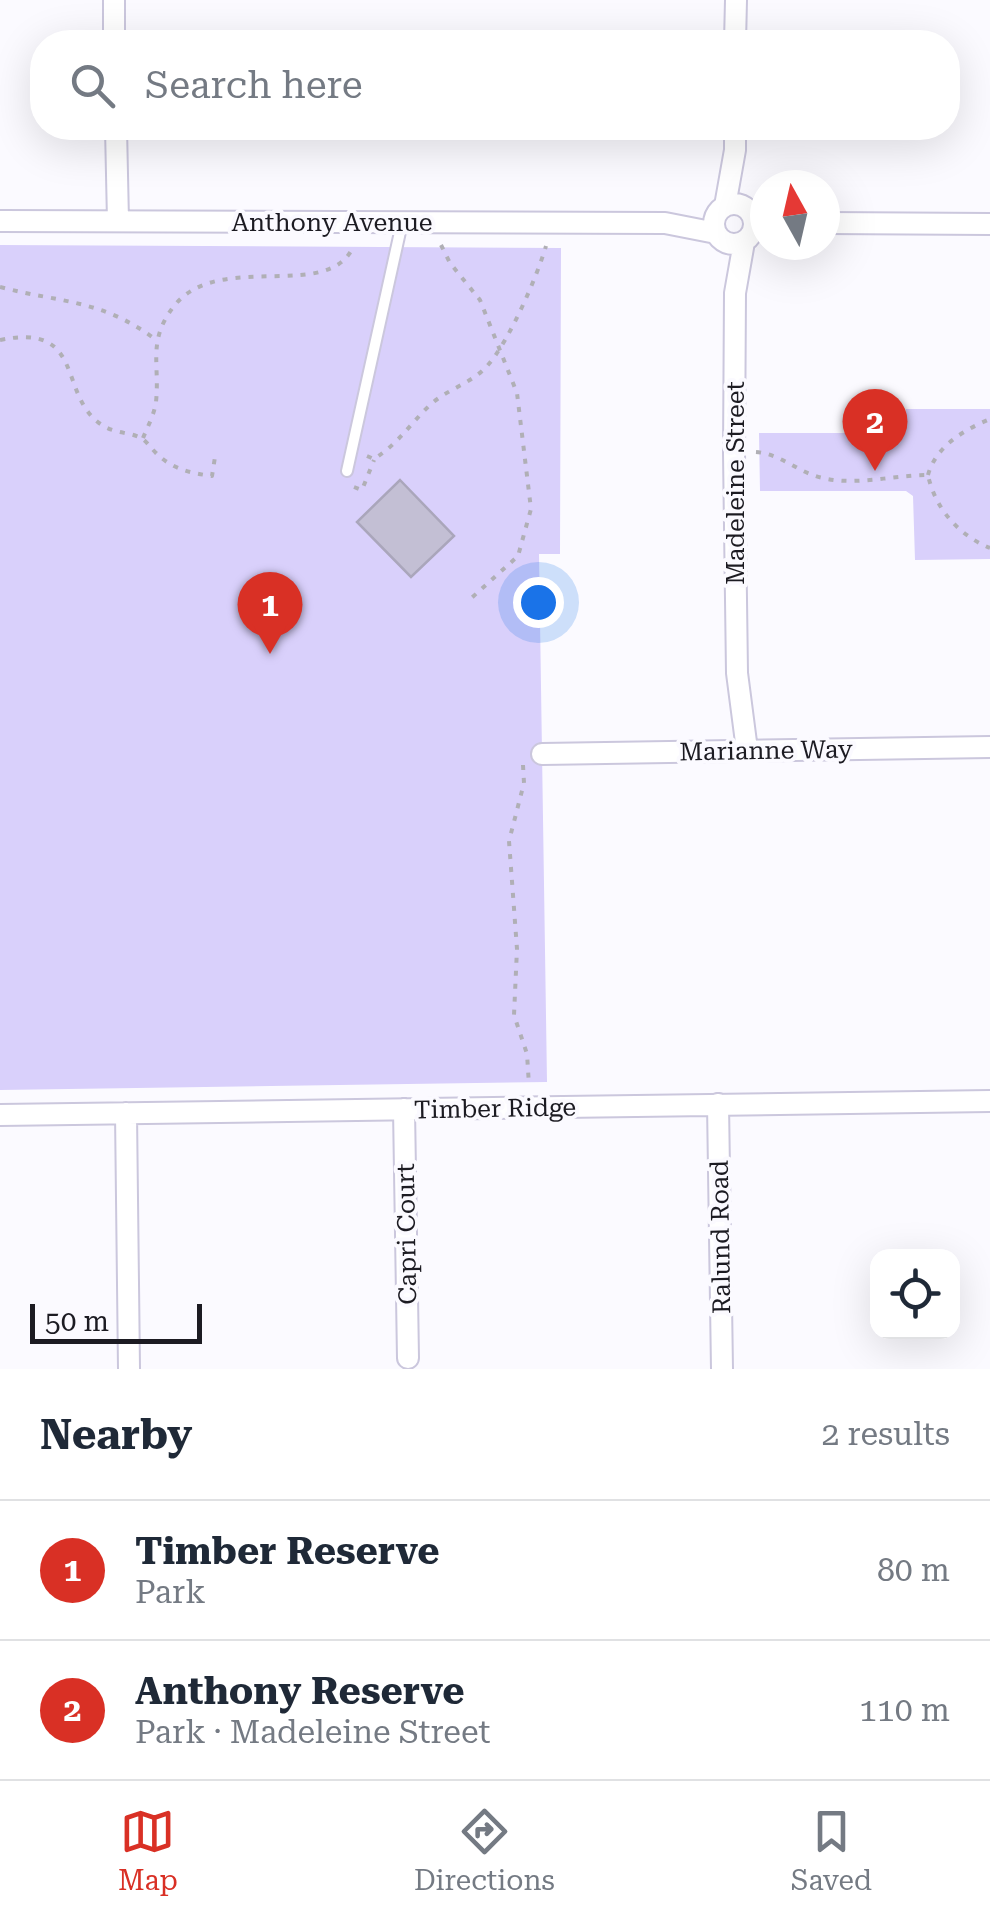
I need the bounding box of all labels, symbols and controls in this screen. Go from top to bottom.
search box [30,30,960,140]
icon: search [65,58,120,113]
text: Search here [145,63,363,107]
north arrow [750,170,840,260]
street label: Anthony Avenue [231,208,433,237]
street label: Madeleine Street [721,381,750,585]
pin: 2 [842,388,908,471]
pin: 1 [238,572,302,654]
your location [513,577,564,628]
street label: Marianne Way [679,734,853,767]
street label: Timber Ridge [414,1093,576,1124]
street label: Ralund Road [705,1160,736,1314]
street label: Capri Court [391,1163,422,1305]
map controls [870,1249,960,1339]
button: locate [870,1249,960,1339]
scale bar [30,1299,202,1344]
text: 50 m [45,1305,109,1338]
text: Nearby [40,1410,192,1459]
text: 2 results [822,1415,950,1453]
text: Timber Reserve [135,1529,440,1573]
text: 1 [64,1551,81,1589]
text: 80 m [877,1551,950,1589]
text: Park [135,1573,206,1611]
text: Anthony Reserve [135,1669,465,1713]
text: 2 [64,1691,81,1729]
text: 110 m [859,1691,950,1729]
text: Park · Madeleine Street [135,1713,491,1751]
tab: Map [118,1804,178,1897]
tab: Directions [414,1804,555,1897]
tab: Saved [791,1804,872,1897]

